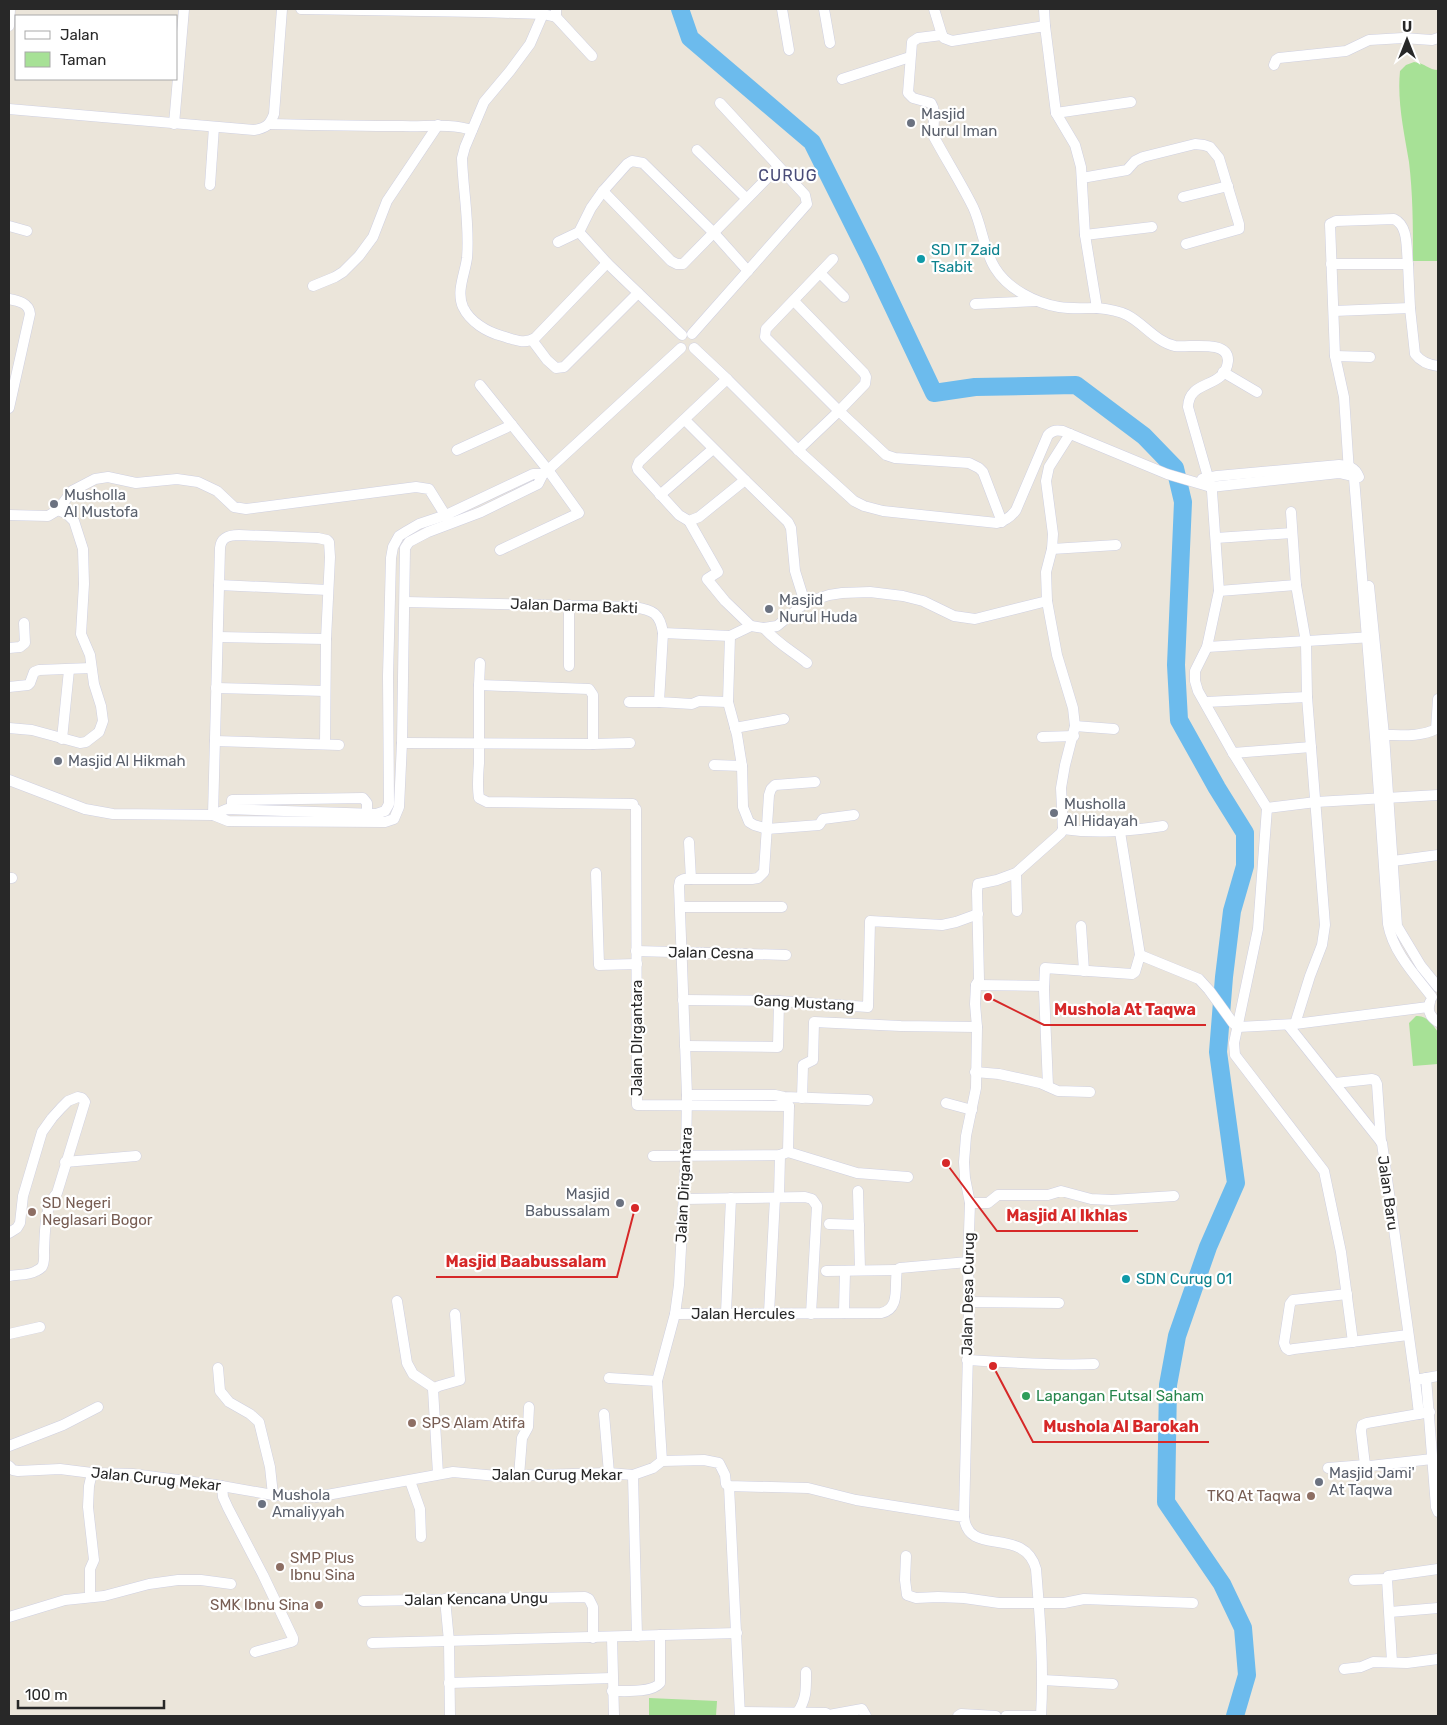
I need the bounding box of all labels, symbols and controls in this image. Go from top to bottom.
legend [15,15,178,80]
north arrow [1382,15,1432,65]
text: U [1402,19,1412,36]
text: Jalan [60,26,99,44]
text: Taman [60,51,106,69]
place label: Masjid Nurul Iman [921,105,997,140]
marker: Masjid Nurul Iman [905,117,917,129]
district label: CURUG [758,166,818,185]
place label: SD IT Zaid Tsabit [931,241,1000,276]
marker: SD IT Zaid Tsabit [915,253,927,265]
place label: Musholla Al Mustofa [64,486,138,521]
marker: Musholla Al Mustofa [48,498,60,510]
place label: Masjid Nurul Huda [779,591,857,626]
street label: Jalan Darma Bakti [510,595,638,617]
marker: Masjid Nurul Huda [763,603,775,615]
place label: Masjid Al Hikmah [68,752,186,770]
marker: Masjid Al Hikmah [52,755,64,767]
place label: Musholla Al Hidayah [1064,795,1138,830]
marker: Musholla Al Hidayah [1048,807,1060,819]
street label: Jalan Cesna [668,943,754,963]
street label: Jalan DIrgantara [628,980,646,1096]
street label: Gang Mustang [753,991,855,1015]
callout: Mushola At Taqwa [1044,994,1206,1025]
text: Mushola At Taqwa [1054,1000,1196,1019]
street label: Jalan Dirgantara [672,1127,696,1243]
street label: Jalan Baru [1374,1154,1402,1232]
place label: Masjid Babussalam [525,1185,610,1220]
place label: SD Negeri Neglasari Bogor [42,1194,153,1229]
marker: Masjid Babussalam [614,1197,626,1209]
callout: Masjid Al Ikhlas [997,1200,1138,1231]
marker: SD Negeri Neglasari Bogor [26,1206,38,1218]
text: Masjid Al Ikhlas [1006,1206,1128,1225]
street label: Jalan Desa Curug [958,1232,978,1356]
callout: Masjid Baabussalam [436,1246,617,1277]
text: Masjid Baabussalam [446,1252,606,1271]
place label: SDN Curug 01 [1136,1270,1232,1288]
marker: SDN Curug 01 [1120,1273,1132,1285]
street label: Jalan Hercules [691,1305,795,1323]
place label: Lapangan Futsal Saham [1036,1387,1204,1405]
marker: Lapangan Futsal Saham [1020,1390,1032,1402]
callout: Mushola Al Barokah [1033,1411,1209,1442]
place label: SPS Alam Atifa [422,1414,525,1432]
marker: SPS Alam Atifa [406,1417,418,1429]
text: Mushola Al Barokah [1043,1417,1199,1436]
street label: Jalan Curug Mekar [90,1463,222,1495]
place label: Masjid Jami' At Taqwa [1329,1464,1415,1499]
street label: Jalan Curug Mekar [492,1466,623,1484]
marker: Masjid Jami' At Taqwa [1313,1476,1325,1488]
place label: Mushola Amaliyyah [272,1486,345,1521]
place label: TKQ At Taqwa [1207,1487,1301,1505]
marker: TKQ At Taqwa [1305,1490,1317,1502]
marker: Mushola Amaliyyah [256,1498,268,1510]
place label: SMP Plus Ibnu Sina [290,1549,355,1584]
marker: SMP Plus Ibnu Sina [274,1561,286,1573]
street label: Jalan Kencana Ungu [404,1589,548,1609]
place label: SMK Ibnu Sina [210,1596,309,1614]
marker: SMK Ibnu Sina [313,1599,325,1611]
scale bar [18,1678,164,1710]
text: 100 m [25,1686,67,1704]

